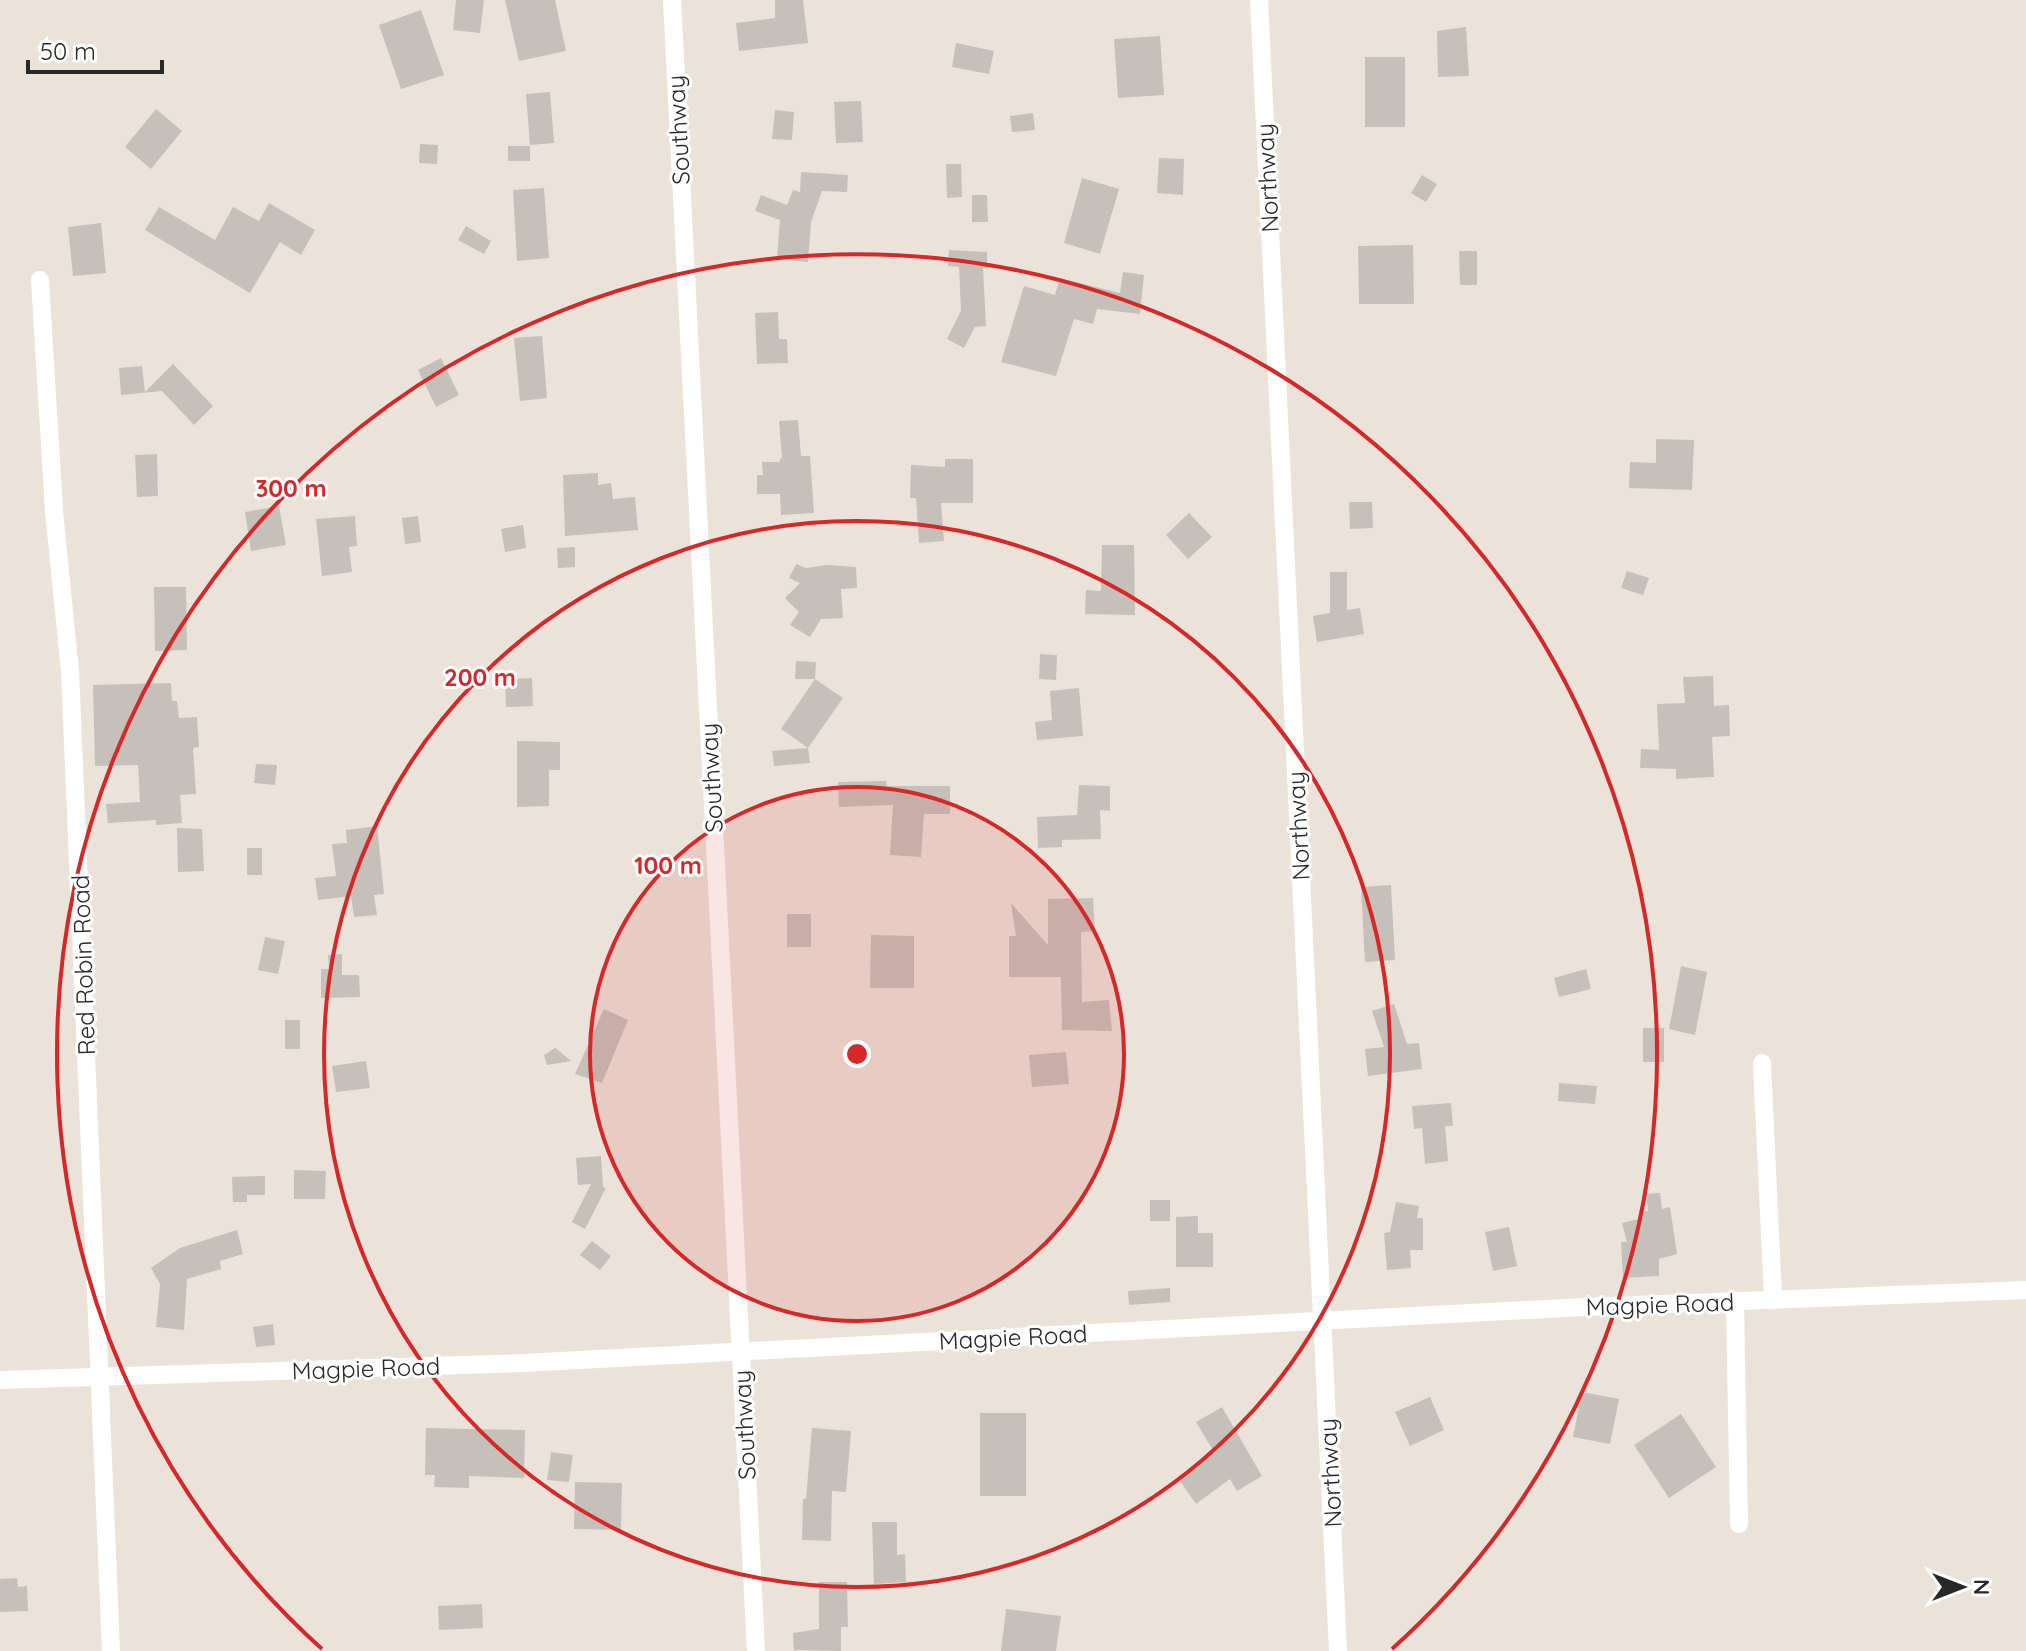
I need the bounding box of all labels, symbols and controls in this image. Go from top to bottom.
scale bar [28,24,162,74]
text: 50 m [40,36,96,66]
street label: Southway [660,74,696,186]
street label: Northway [1249,123,1285,233]
text: 300 m [255,473,327,503]
text: 200 m [444,662,516,692]
street label: Southway [693,722,729,834]
street label: Northway [1280,771,1316,881]
text: 100 m [634,850,702,880]
street label: Red Robin Road [65,874,101,1056]
centre of rings [843,1040,871,1068]
street label: Magpie Road [1585,1286,1735,1322]
street label: Magpie Road [938,1318,1088,1356]
street label: Magpie Road [291,1350,441,1386]
street label: Southway [726,1369,762,1481]
street label: Northway [1312,1418,1348,1528]
north arrow [1922,1547,2002,1627]
text: N [1968,1579,1996,1595]

